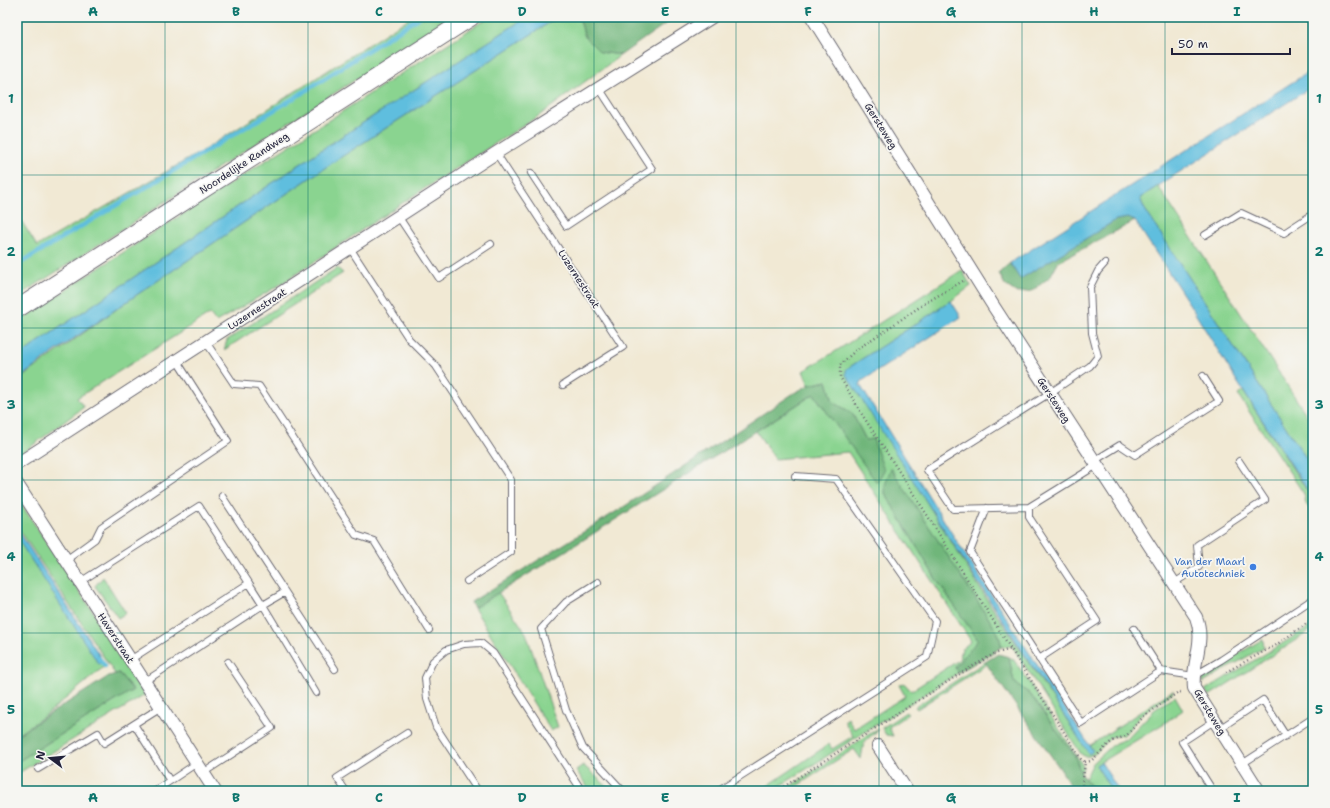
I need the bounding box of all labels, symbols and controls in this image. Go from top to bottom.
text: A [88,3,98,20]
text: B [232,3,240,20]
text: C [375,3,383,20]
text: D [517,3,527,20]
text: E [661,3,670,20]
text: F [804,3,812,20]
text: G [946,3,957,20]
text: H [1089,3,1099,20]
text: I [1233,3,1241,20]
scale bar [1172,30,1290,56]
text: 50 m [1178,36,1208,52]
text: 1 [8,90,14,107]
text: 1 [1316,90,1322,107]
street label: Gersteweg [862,101,900,151]
street label: Noordelijke Randweg [197,129,291,197]
text: 2 [6,243,16,260]
text: 2 [1314,243,1324,260]
street label: Luzernestraat [555,247,603,311]
street label: Luzernestraat [225,285,289,333]
street label: Gersteweg [1034,375,1074,425]
text: 3 [6,396,16,413]
text: 3 [1314,396,1324,413]
text: 4 [6,548,16,565]
text: 4 [1314,548,1324,565]
place label: Van der Maarl Autotechniek [1174,555,1245,580]
marker: Van der Maarl Autotechniek [1248,562,1258,572]
street label: Haverstraat [95,610,137,666]
street label: Gersteweg [1191,686,1229,738]
text: 5 [7,701,15,718]
text: 5 [1315,701,1323,718]
north arrow [30,738,70,778]
text: N [32,749,49,762]
text: A [88,789,98,806]
text: B [232,789,240,806]
text: C [375,789,383,806]
text: D [517,789,527,806]
text: E [661,789,670,806]
text: F [804,789,812,806]
text: G [946,789,957,806]
text: H [1089,789,1099,806]
text: I [1233,789,1241,806]

